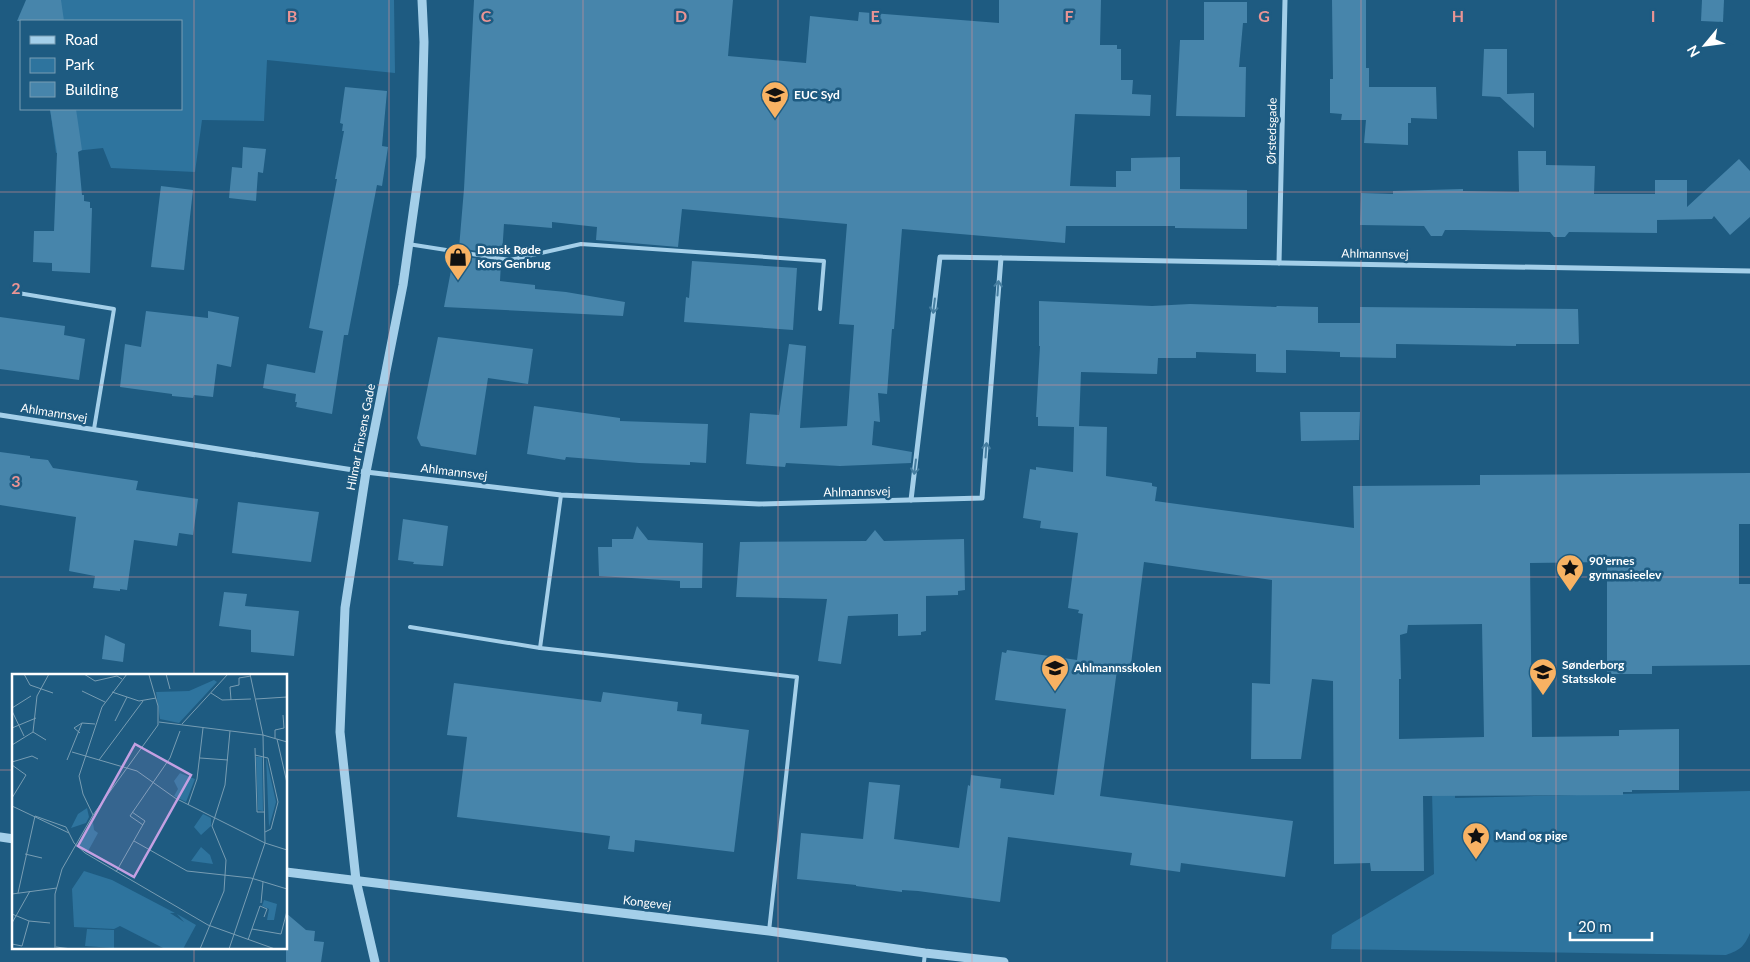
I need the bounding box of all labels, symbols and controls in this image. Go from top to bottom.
text: B [287,6,297,25]
text: C [481,6,492,25]
text: D [675,6,687,25]
text: E [870,6,880,25]
text: F [1064,6,1074,25]
text: G [1258,6,1270,25]
text: H [1452,6,1464,25]
text: I [1651,6,1655,25]
legend [20,20,182,110]
north arrow [1680,20,1730,70]
text: Road [65,30,98,48]
text: N [1683,43,1703,60]
text: Park [65,55,95,73]
text: Building [65,80,118,98]
school or university icon: EUC Syd [760,80,790,119]
place label: EUC Syd [794,87,840,102]
street label: Ørstedsgade [1263,97,1280,164]
shop icon: Dansk Røde Kors Genbrug [443,242,473,281]
place label: Dansk Røde Kors Genbrug [477,242,551,271]
street label: Ahlmannsvej [1341,245,1409,262]
text: 2 [11,278,21,297]
one-way arrow [994,280,1003,296]
one-way arrow [929,297,939,313]
street label: Hilmar Finsens Gade [343,382,378,492]
street label: Ahlmannsvej [20,400,89,425]
one-way arrow [981,442,990,458]
one-way arrow [910,459,920,475]
street label: Ahlmannsvej [420,460,488,483]
text: 3 [11,471,21,490]
street label: Ahlmannsvej [823,483,891,500]
place icon: 90'ernes gymnasieelev [1555,553,1585,592]
place label: 90'ernes gymnasieelev [1589,553,1662,582]
school or university icon: Ahlmannsskolen [1040,653,1070,692]
school or university icon: Sønderborg Statsskole [1528,657,1558,696]
place label: Sønderborg Statsskole [1562,657,1625,686]
place label: Ahlmannsskolen [1073,660,1162,675]
inset map [12,674,288,950]
place icon: Mand og pige [1461,821,1491,860]
place label: Mand og pige [1495,828,1568,843]
street label: Kongevej [622,892,672,913]
scale bar [1570,910,1652,942]
text: 20 m [1578,917,1612,935]

